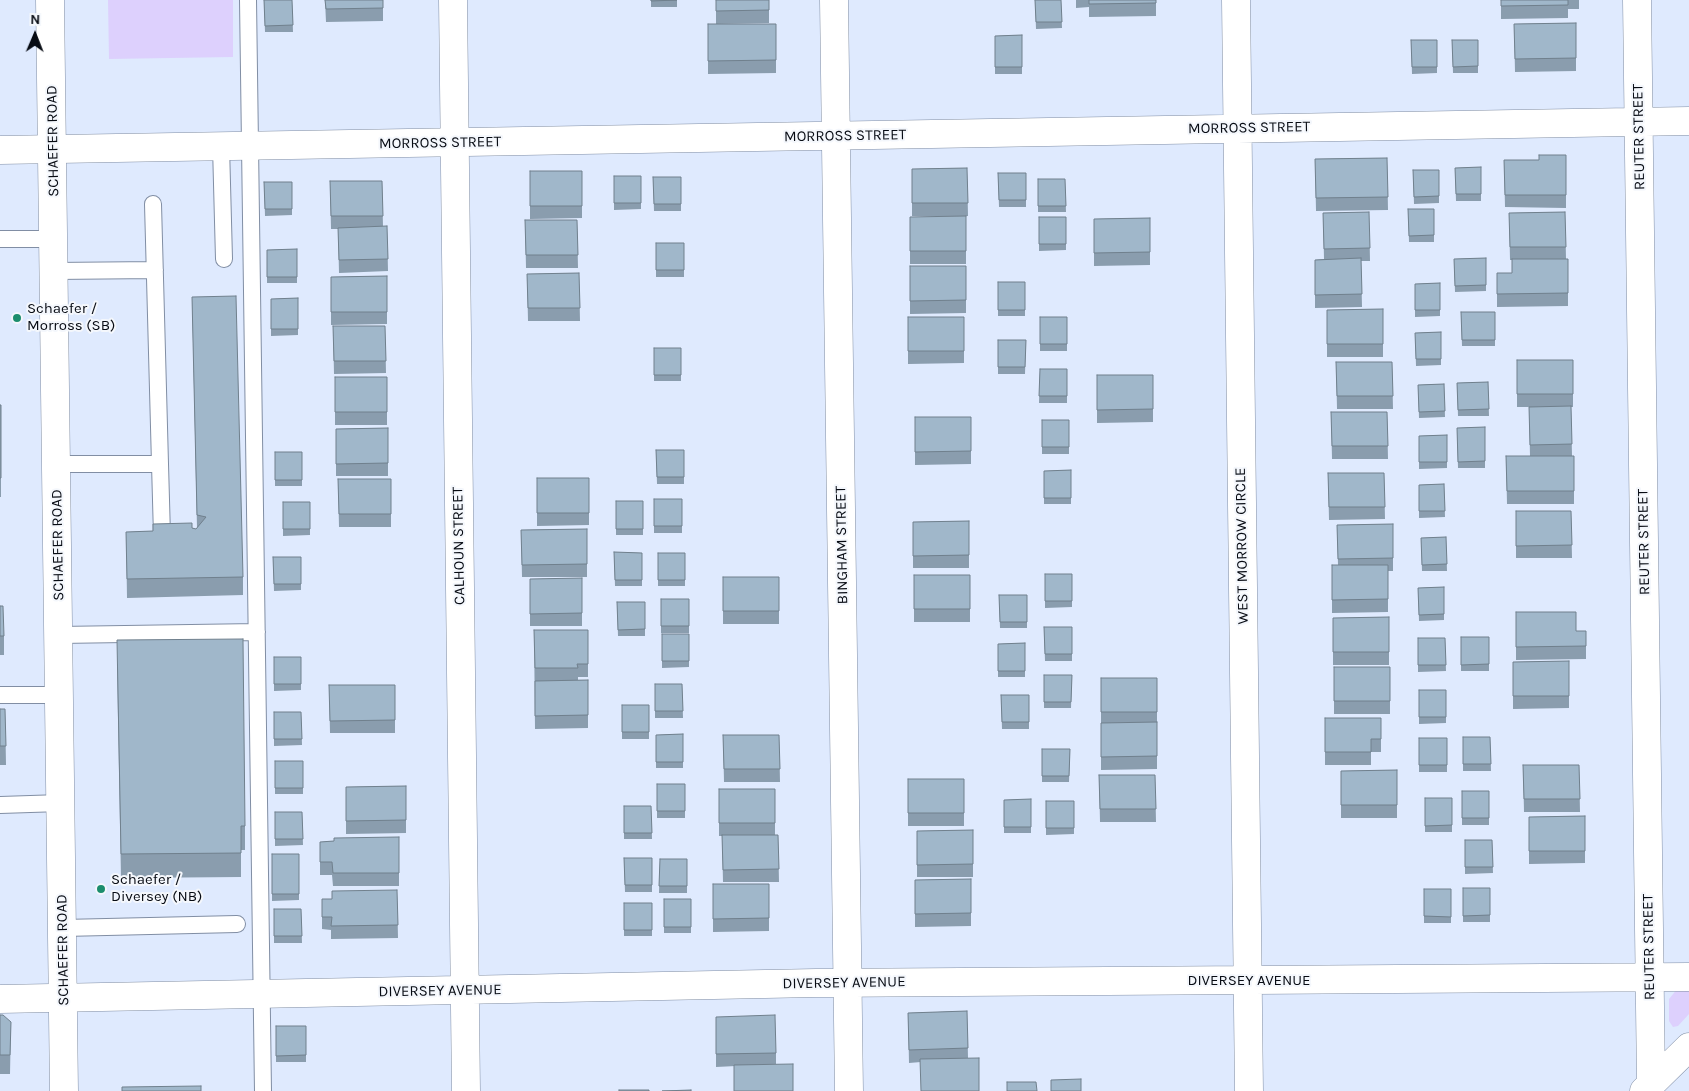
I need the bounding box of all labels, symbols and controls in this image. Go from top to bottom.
north arrow [10,10,60,60]
text: N [30,11,40,28]
street label: REUTER STREET [1629,84,1649,190]
street label: SCHAEFER ROAD [43,85,63,197]
street label: MORROSS STREET [1188,118,1310,138]
street label: MORROSS STREET [784,126,906,146]
street label: MORROSS STREET [379,133,501,153]
place label: Schaefer / Morross (SB) [27,300,115,335]
marker: Schaefer / Morross (SB) [11,312,23,324]
street label: WEST MORROW CIRCLE [1232,468,1252,624]
street label: BINGHAM STREET [832,486,852,604]
street label: CALHOUN STREET [449,487,469,605]
street label: SCHAEFER ROAD [48,489,68,601]
street label: REUTER STREET [1634,489,1654,595]
place label: Schaefer / Diversey (NB) [111,871,202,906]
marker: Schaefer / Diversey (NB) [95,883,107,895]
street label: SCHAEFER ROAD [53,894,73,1006]
street label: REUTER STREET [1639,894,1659,1000]
street label: DIVERSEY AVENUE [1188,972,1310,990]
street label: DIVERSEY AVENUE [782,973,906,993]
street label: DIVERSEY AVENUE [378,981,502,1001]

